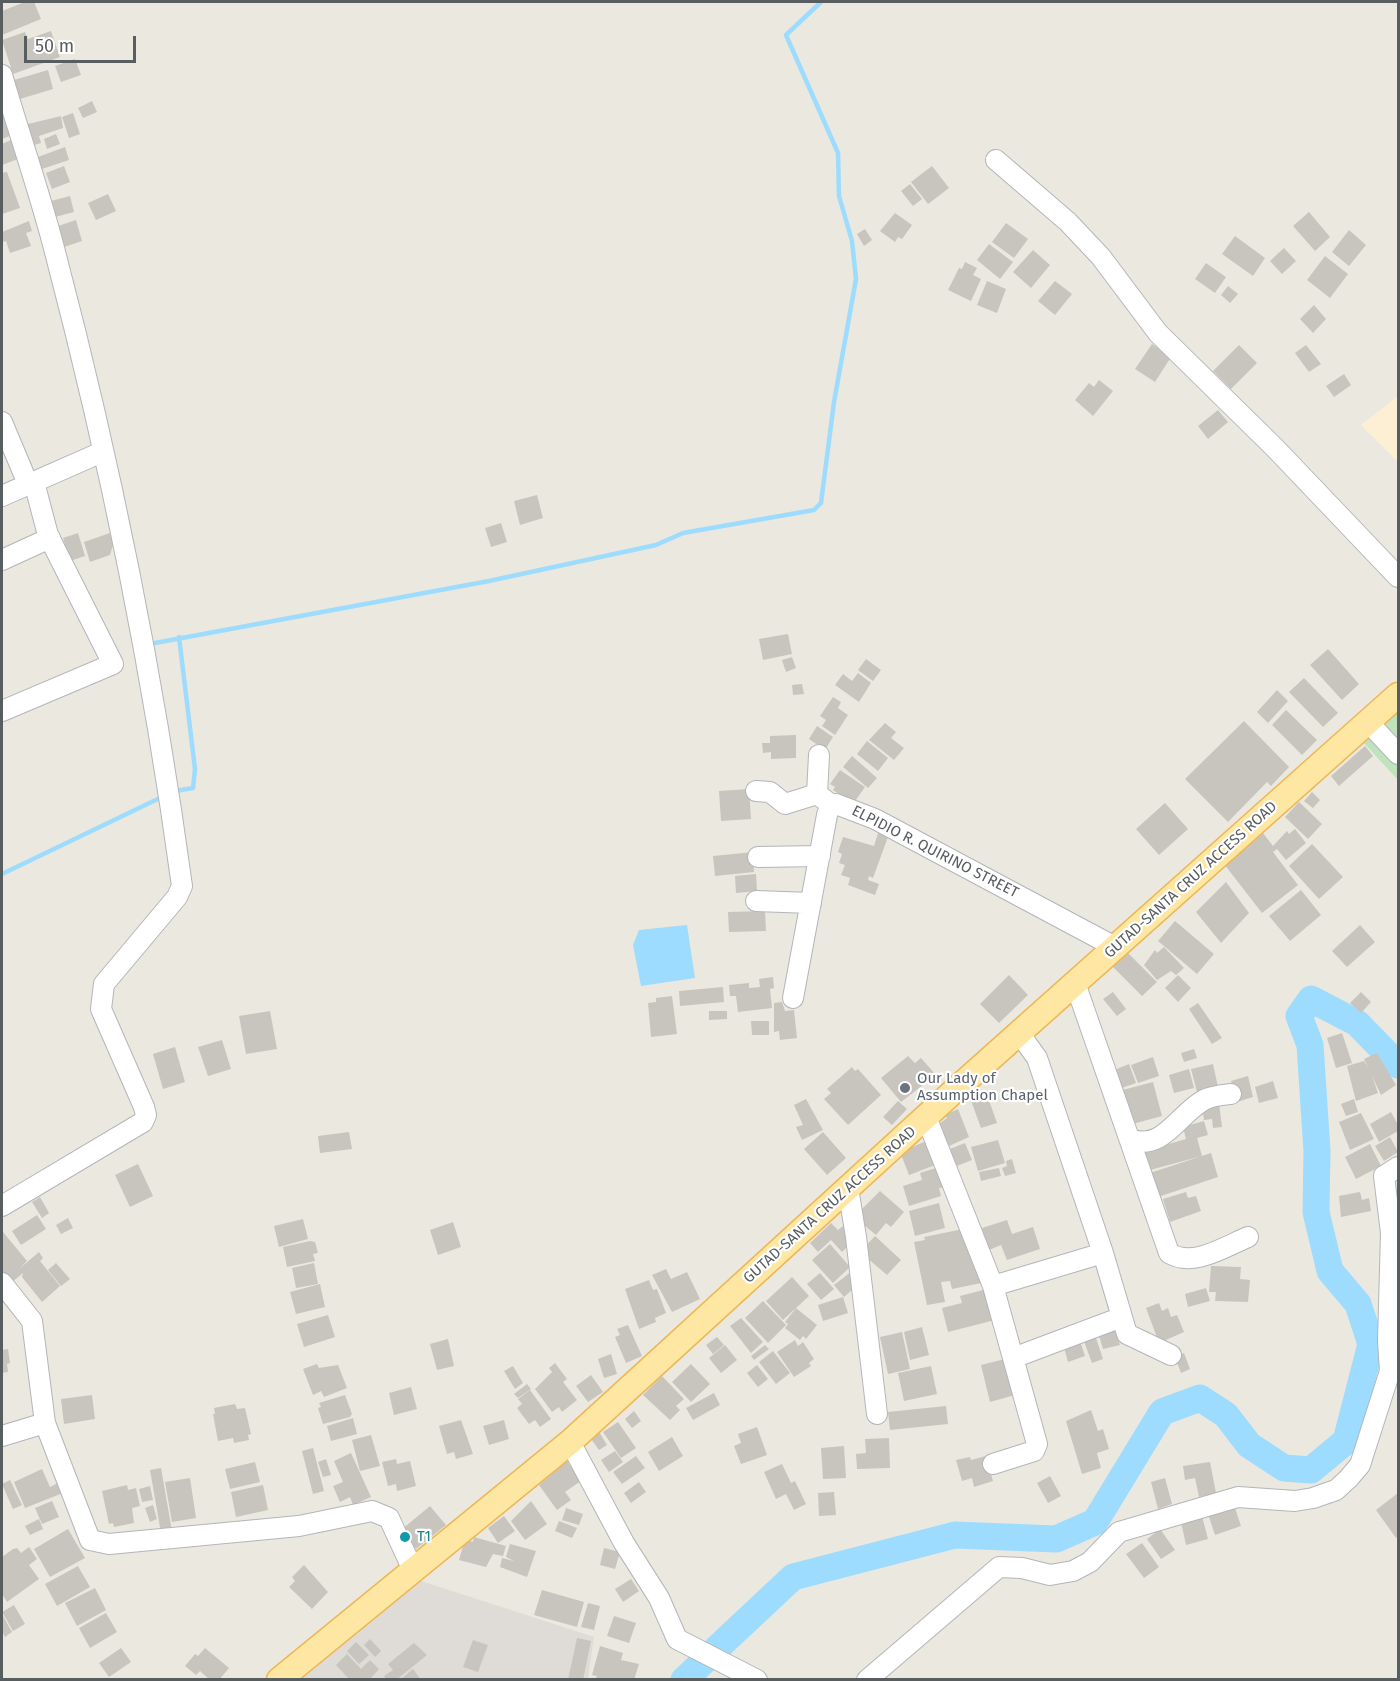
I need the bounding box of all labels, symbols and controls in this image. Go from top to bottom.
scale bar [27,24,140,62]
text: 50 m [35,35,74,57]
street label: GUTAD-SANTA CRUZ ACCESS ROAD [1101,798,1281,962]
street label: ELPIDIO R. QUIRINO STREET [848,802,1022,902]
place label: Our Lady of Assumption Chapel [917,1070,1048,1105]
marker: Our Lady of Assumption Chapel [898,1081,912,1095]
street label: GUTAD-SANTA CRUZ ACCESS ROAD [740,1123,920,1287]
place label: T1 [417,1528,431,1546]
marker: T1 [398,1530,412,1544]

